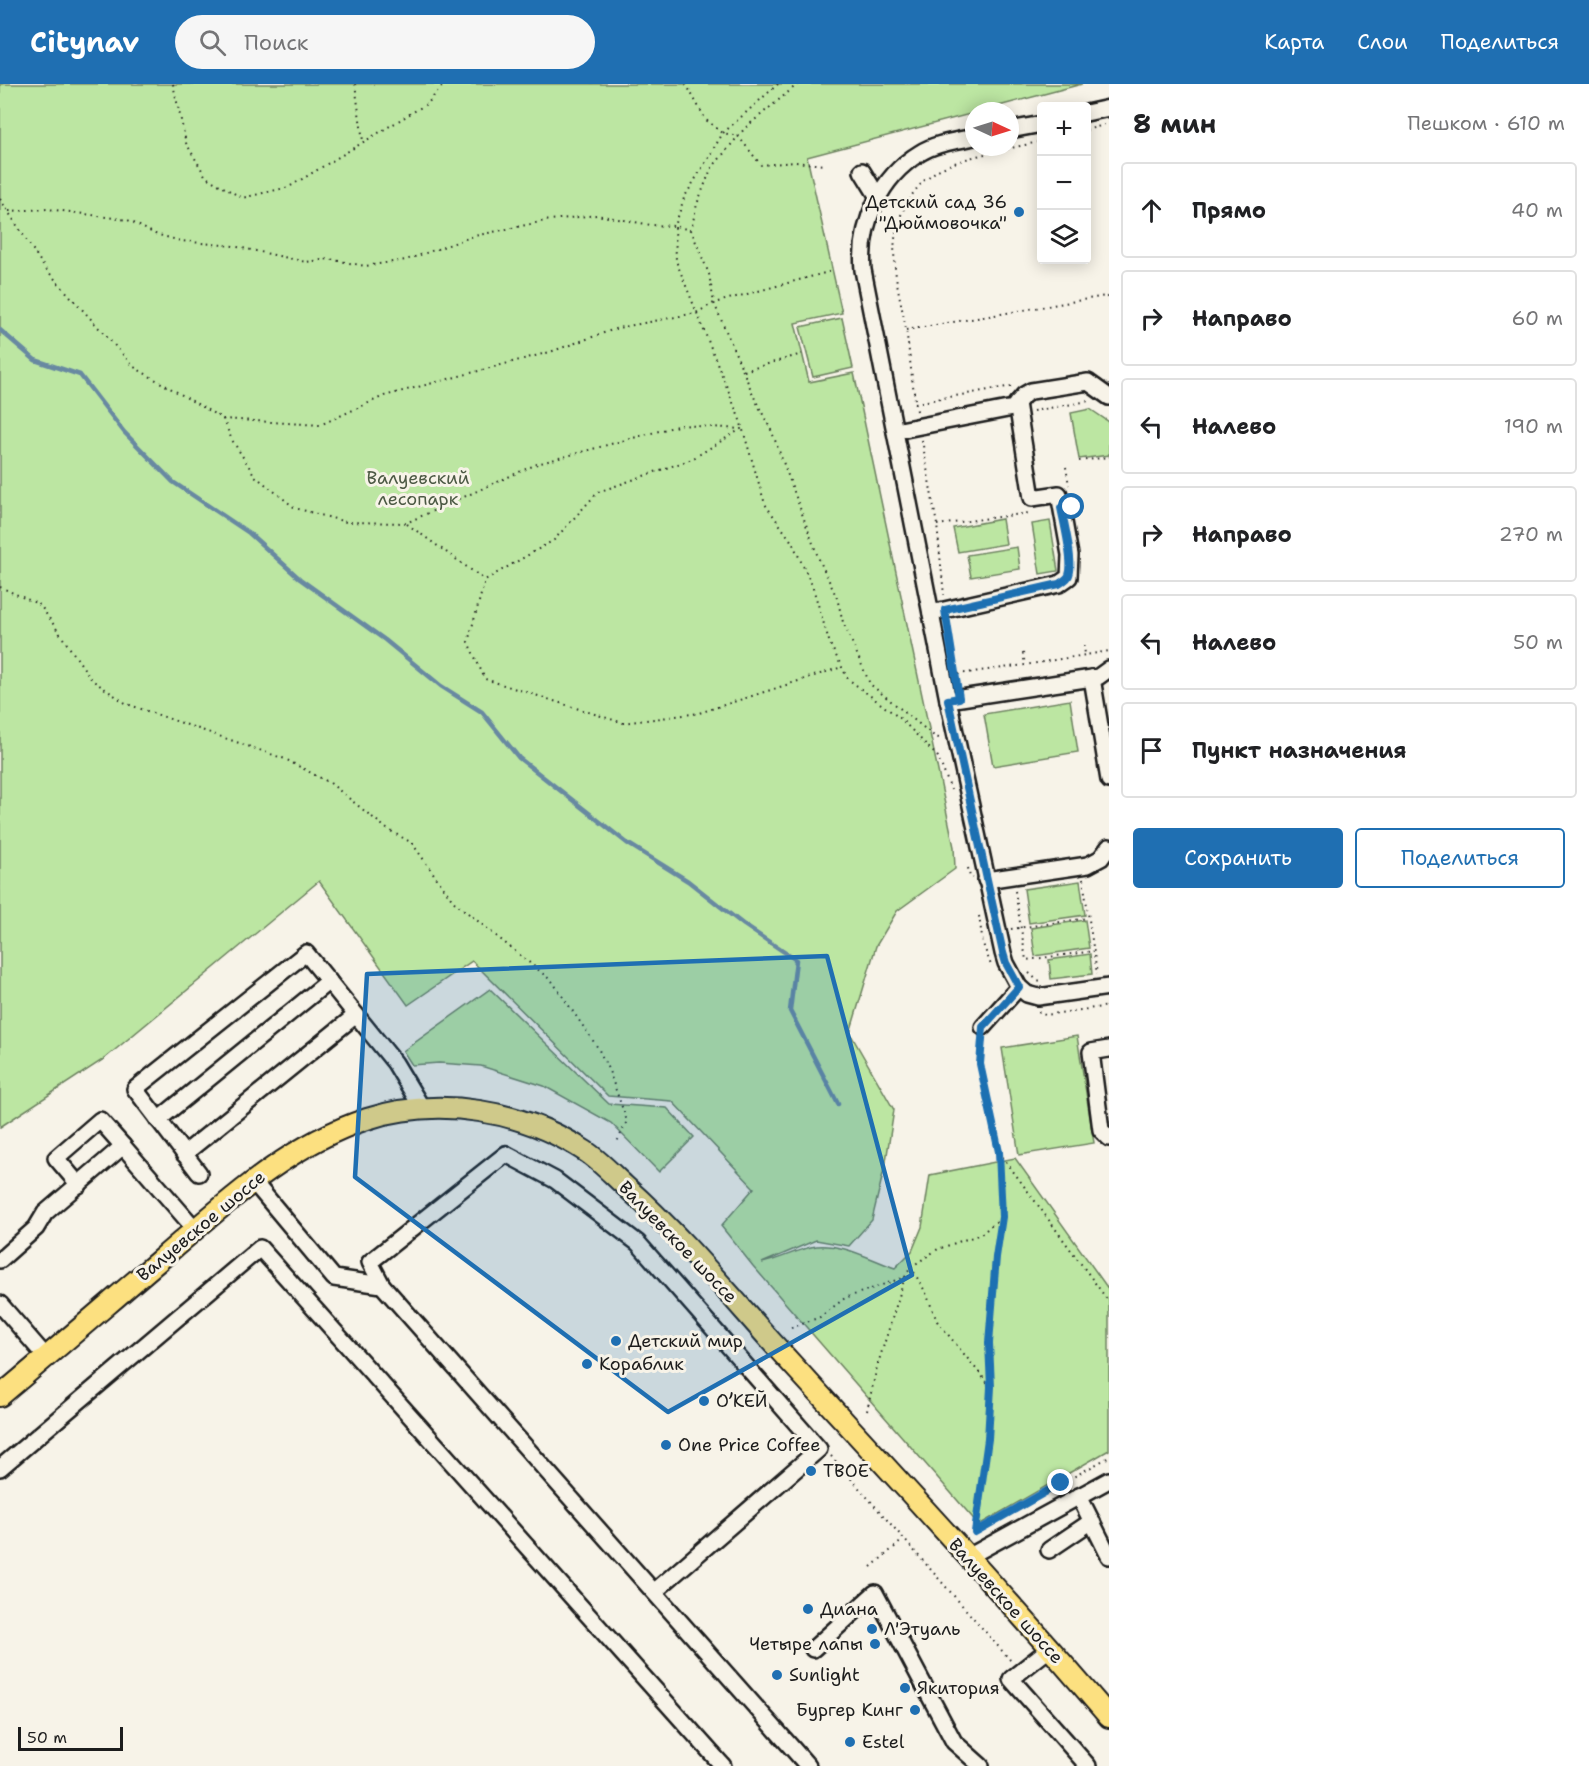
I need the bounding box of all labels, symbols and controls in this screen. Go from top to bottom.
search box [175,15,595,69]
text: Citynav [30,23,139,61]
icon: search [196,26,229,59]
text: Поиск [244,28,309,57]
text: Карта [1264,28,1324,56]
text: Слои [1357,28,1408,56]
text: Поделиться [1441,28,1559,56]
north arrow [965,102,1019,156]
map controls [1037,102,1091,264]
button: + [1037,102,1091,156]
text: 8 мин [1133,106,1216,141]
text: Пешком · 610 m [1408,110,1565,136]
button: − [1037,156,1091,210]
place label: Детский сад 36 "Дюймовочка" [865,190,1007,235]
icon: ahead [1135,194,1168,227]
text: Прямо [1192,196,1266,225]
text: 40 m [1511,197,1563,223]
marker: Детский сад 36 "Дюймовочка" [1012,205,1026,219]
button: layers [1037,210,1091,264]
icon: right [1135,302,1168,335]
text: Направо [1192,304,1292,333]
text: 60 m [1511,305,1563,331]
icon: left [1135,410,1168,443]
text: Налево [1192,412,1276,441]
text: 190 m [1504,413,1563,439]
park label: Валуевский лесопарк [367,466,470,511]
route start [1058,493,1084,519]
icon: right [1135,518,1168,551]
text: Направо [1192,520,1292,549]
text: 270 m [1499,521,1563,547]
icon: left [1135,626,1168,659]
text: Налево [1192,628,1276,657]
text: 50 m [1513,629,1563,655]
icon: arrive [1135,734,1168,767]
text: Пункт назначения [1192,736,1406,765]
button: Сохранить [1133,828,1343,888]
button: Поделиться [1355,828,1565,888]
street label: Валуевское шоссе [132,1165,270,1287]
street label: Валуевское шоссе [614,1176,742,1308]
place label: Детский мир [628,1329,743,1353]
marker: Детский мир [609,1334,623,1348]
place label: Кораблик [599,1352,684,1376]
marker: Кораблик [580,1357,594,1371]
place label: О’КЕЙ [716,1389,768,1413]
marker: О’КЕЙ [697,1394,711,1408]
place label: One Price Coffee [678,1433,820,1457]
marker: One Price Coffee [659,1438,673,1452]
place label: ТВОЕ [823,1459,869,1483]
marker: ТВОЕ [804,1464,818,1478]
route end [1047,1469,1073,1495]
street label: Валуевское шоссе [943,1533,1069,1669]
place label: Диана [820,1597,878,1621]
marker: Диана [801,1602,815,1616]
place label: Л'Этуаль [884,1617,960,1641]
marker: Л'Этуаль [865,1622,879,1636]
place label: Четыре лапы [749,1632,863,1656]
marker: Четыре лапы [868,1637,882,1651]
place label: Sunlight [789,1663,860,1687]
marker: Sunlight [770,1668,784,1682]
place label: Якитория [917,1676,1000,1700]
marker: Якитория [898,1681,912,1695]
place label: Бургер Кинг [796,1698,903,1722]
marker: Бургер Кинг [908,1703,922,1717]
scale bar [18,1724,123,1752]
text: 50 m [27,1727,67,1748]
place label: Estel [862,1730,905,1754]
marker: Estel [843,1735,857,1749]

